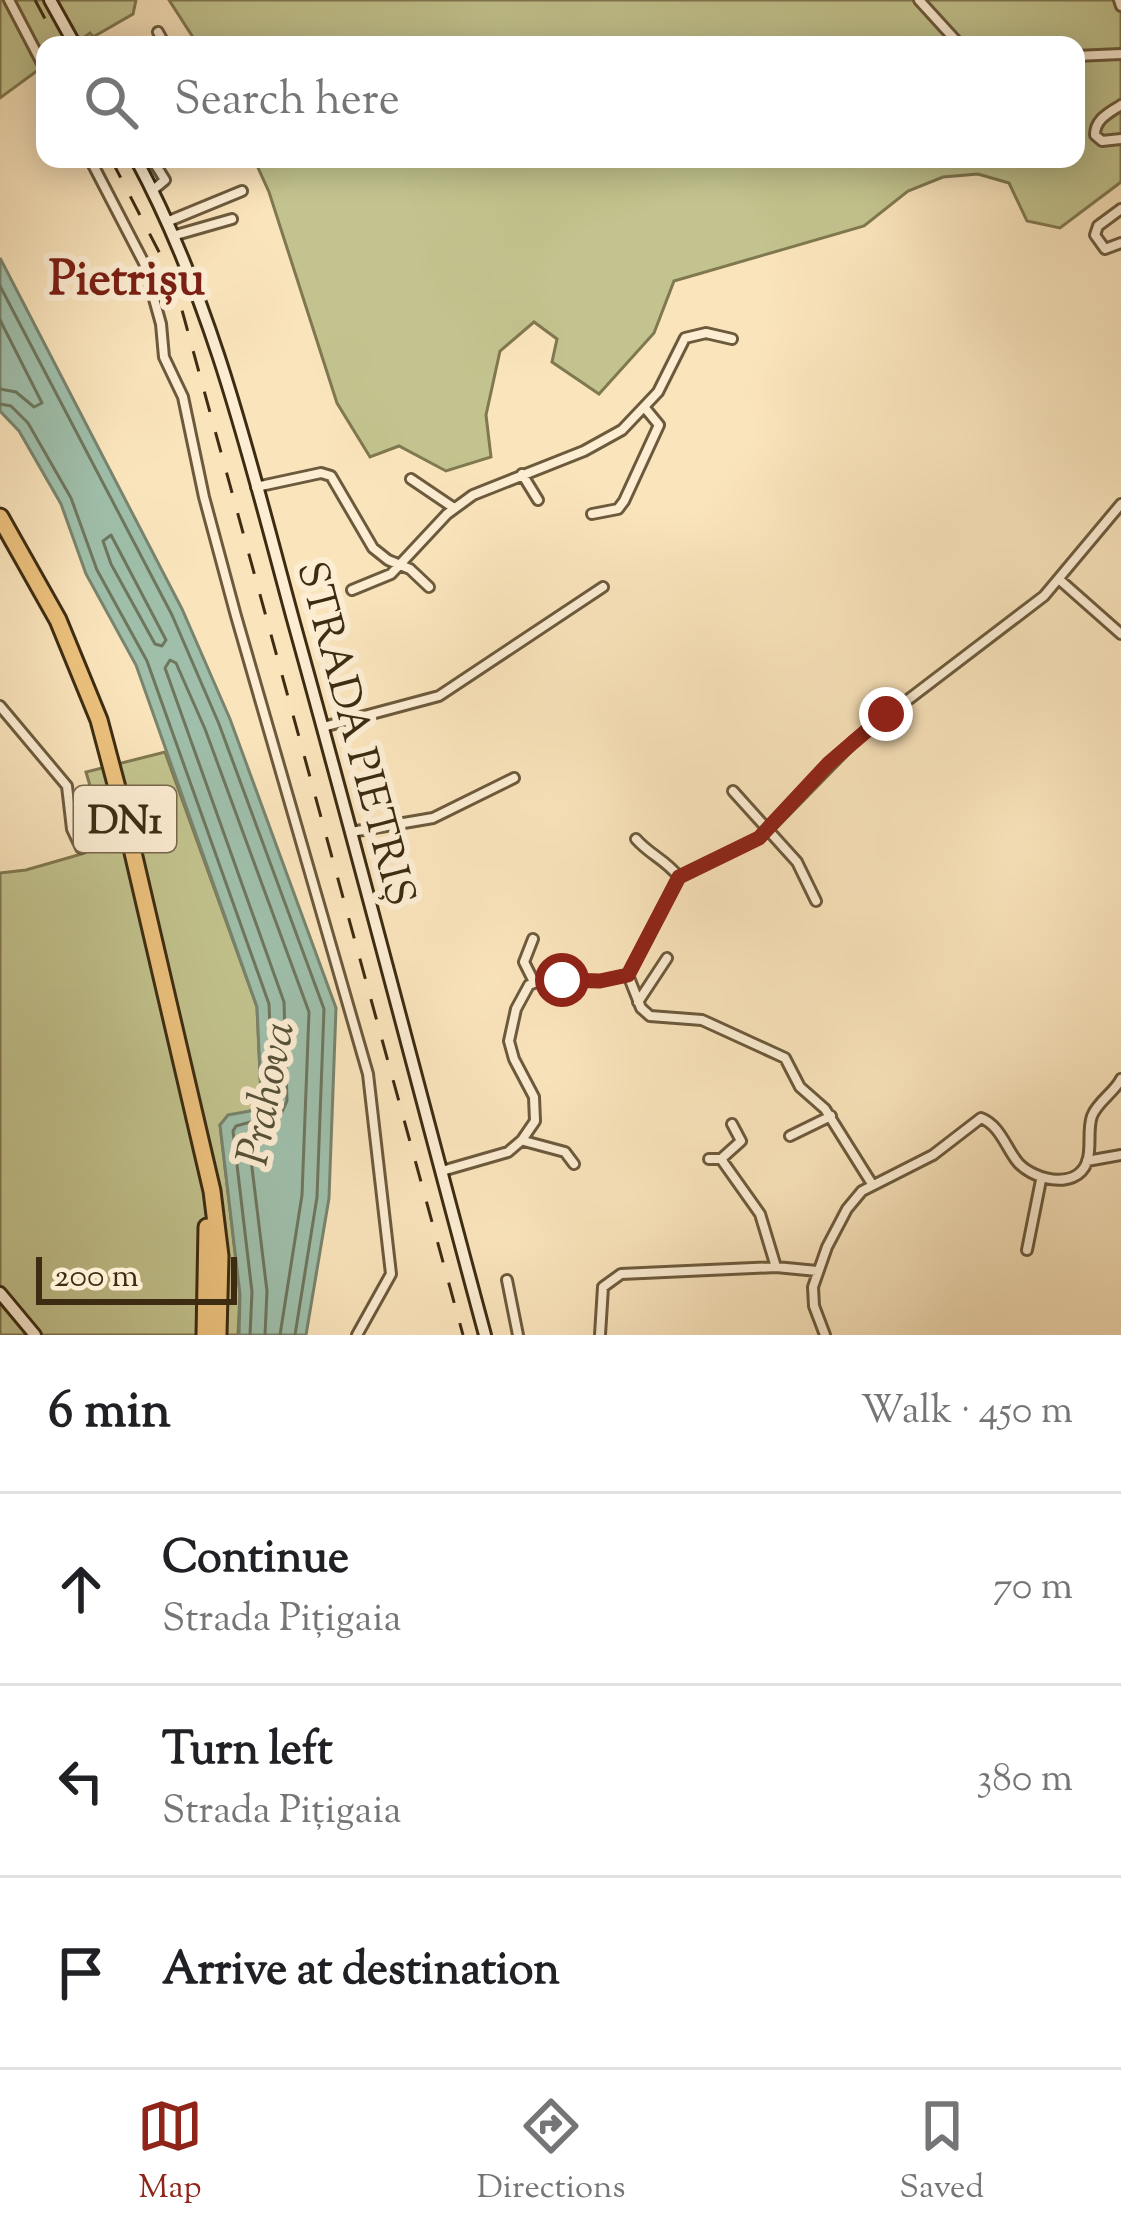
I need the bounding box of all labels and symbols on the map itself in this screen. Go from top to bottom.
district label: Pietrișu [49,248,206,317]
street label: STRADA PIETRIȘ [278,555,428,913]
route end [859,687,913,741]
road number: DN1 [74,786,176,852]
route start [535,953,589,1007]
water label: Prahova [224,1017,315,1172]
scale bar [36,1251,237,1304]

